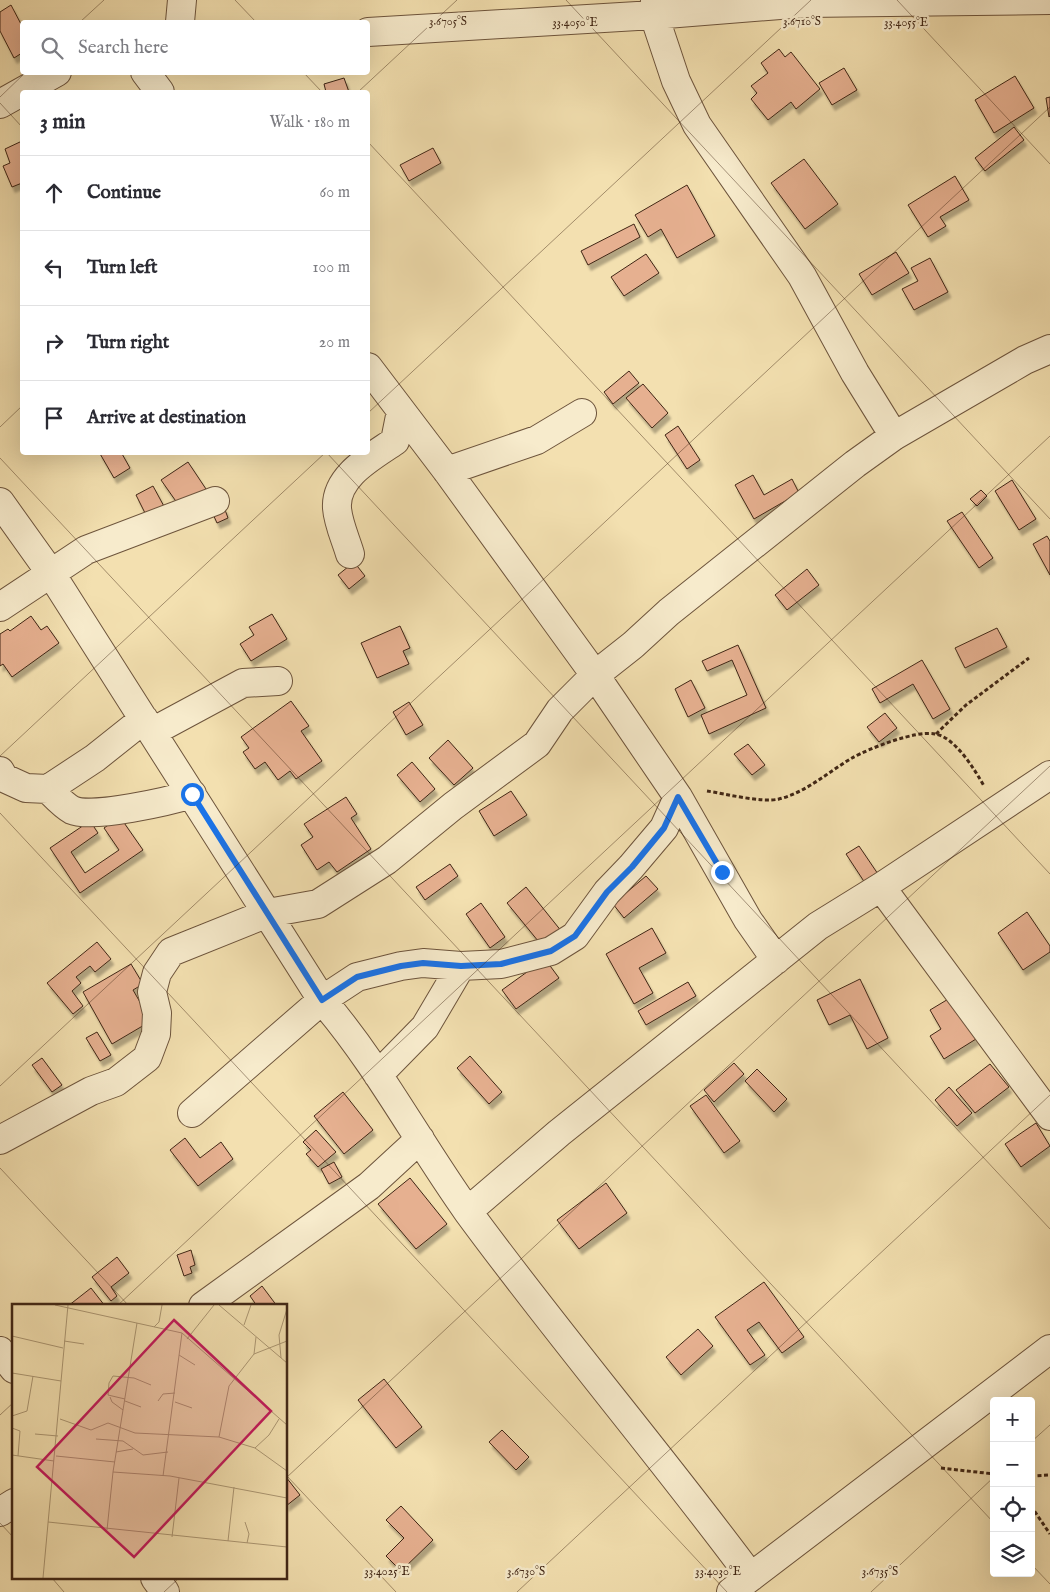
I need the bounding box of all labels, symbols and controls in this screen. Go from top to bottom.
text: 3.6705°S [429,14,467,29]
text: 3.6710°S [783,14,821,29]
text: 33.4050°E [552,15,598,30]
text: 33.4055°E [884,15,928,30]
search box [20,20,370,75]
icon: search [38,34,66,62]
text: Search here [78,36,169,60]
text: 3 min [40,109,85,136]
text: Walk · 180 m [269,113,350,133]
icon: ahead [40,179,68,207]
text: Continue [87,181,161,205]
text: 60 m [320,183,350,203]
icon: left [40,254,68,282]
text: Turn left [87,256,158,280]
text: 100 m [313,258,350,278]
icon: right [40,329,68,357]
text: Turn right [87,331,169,355]
text: 20 m [319,333,350,353]
icon: arrive [40,404,68,432]
text: Arrive at destination [87,406,246,430]
route start [181,783,204,806]
route end [711,861,734,884]
inset map [12,1304,288,1580]
map controls [990,1397,1035,1577]
button: + [990,1397,1035,1442]
button: − [990,1442,1035,1487]
button: locate [990,1487,1035,1532]
button: layers [990,1532,1035,1577]
text: 33.4025°E [364,1564,410,1579]
text: 3.6730°S [507,1564,545,1579]
text: 33.4030°E [695,1564,741,1579]
text: 3.6735°S [862,1564,898,1579]

